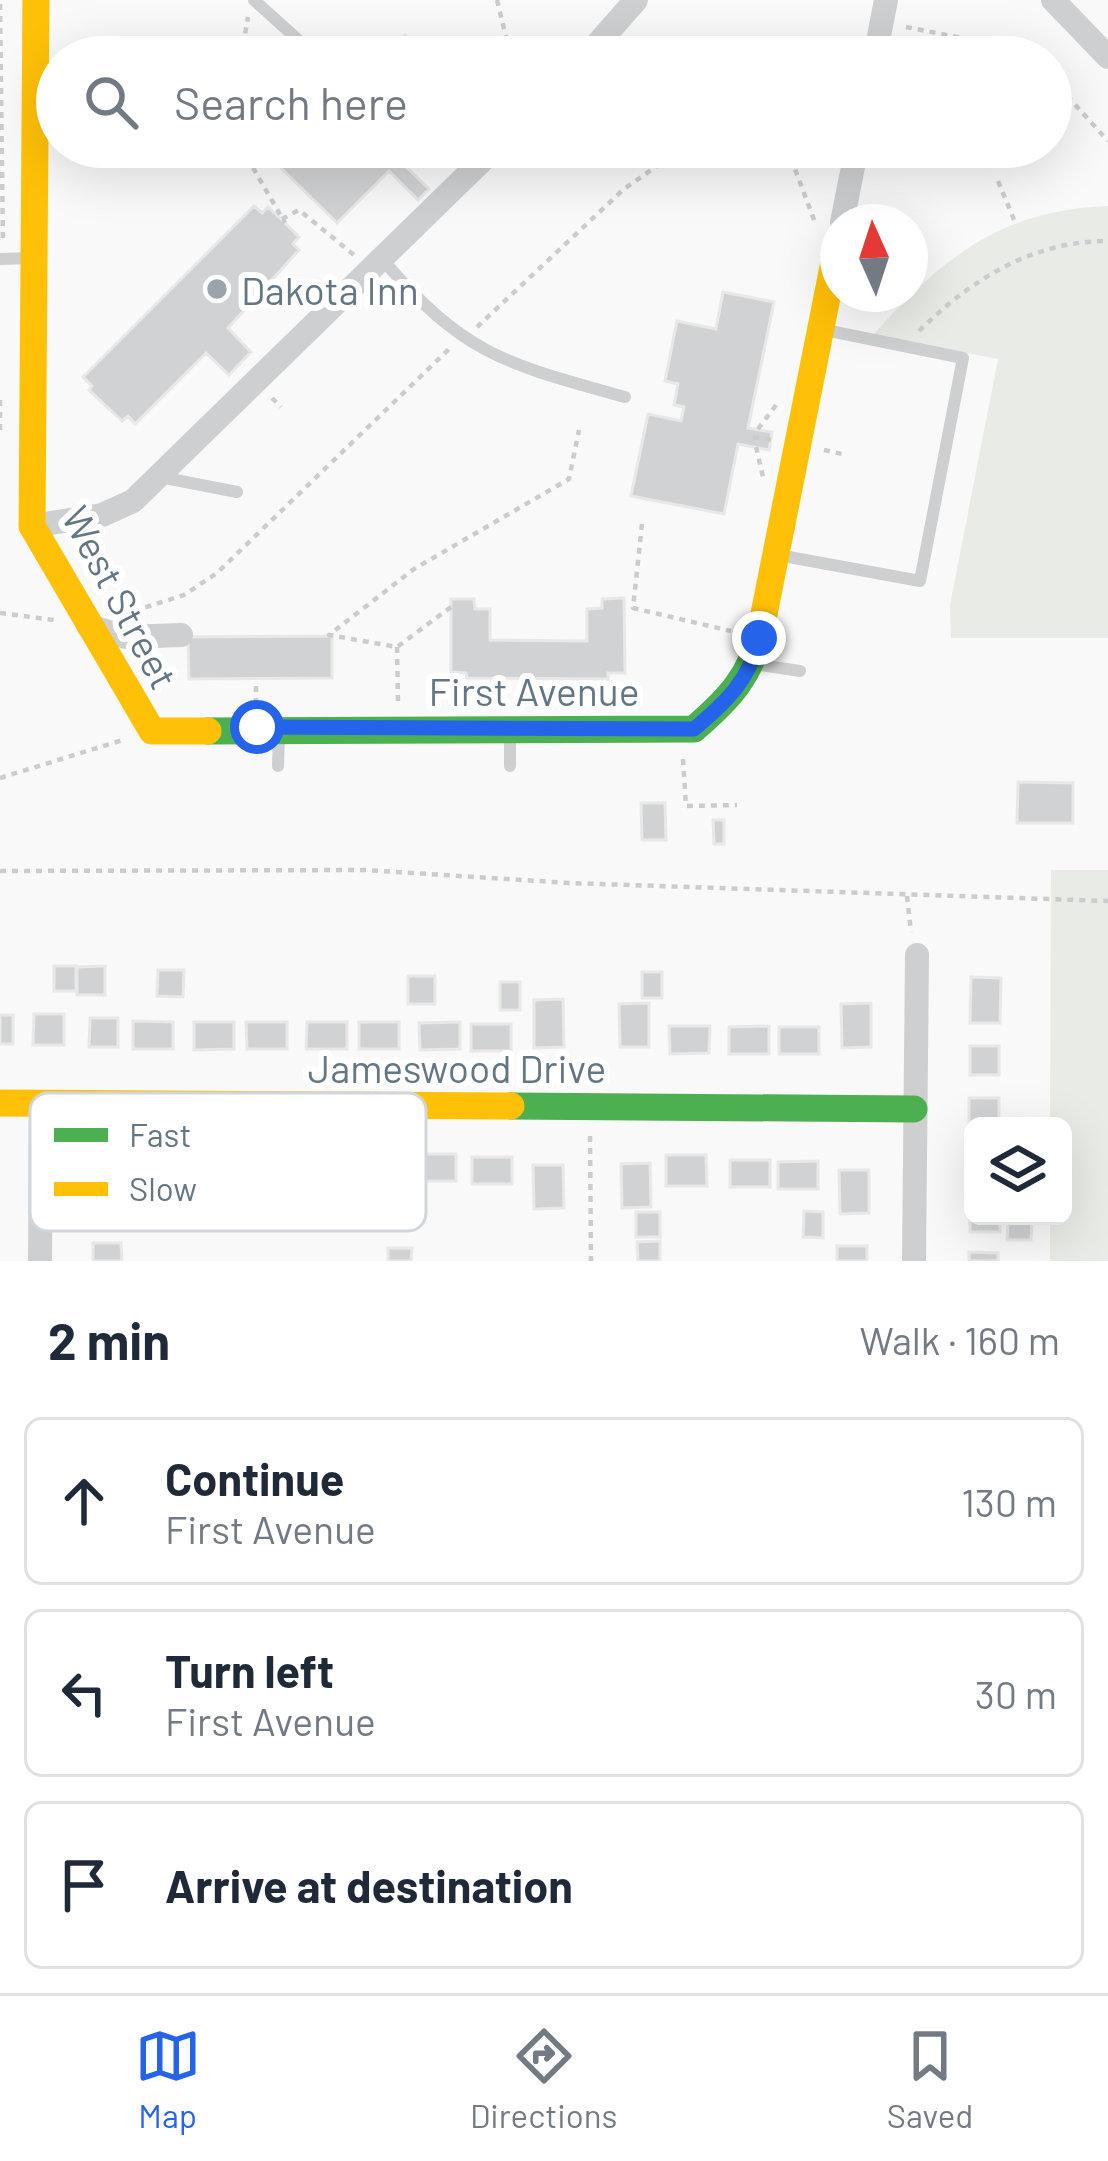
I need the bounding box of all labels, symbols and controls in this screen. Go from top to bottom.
search box [36,36,1072,168]
icon: search [78,69,144,135]
text: Search here [174,75,408,129]
north arrow [820,204,928,312]
place label: Dakota Inn [241,266,419,313]
marker: Dakota Inn [204,276,230,302]
street label: West Street [53,498,189,696]
route end [732,611,786,665]
street label: First Avenue [429,667,639,714]
route start [230,700,284,754]
street label: Jameswood Drive [308,1044,606,1091]
legend [30,1093,426,1231]
text: Fast [129,1114,191,1154]
map controls [964,1117,1072,1225]
button: layers [964,1117,1072,1225]
text: Slow [129,1168,197,1208]
text: 2 min [48,1309,170,1370]
text: Walk · 160 m [860,1316,1060,1363]
text: Continue [165,1451,344,1505]
icon: ahead [51,1468,117,1534]
text: 130 m [961,1478,1057,1525]
text: First Avenue [165,1505,376,1552]
text: Turn left [165,1643,334,1697]
icon: left [51,1660,117,1726]
text: 30 m [975,1670,1057,1717]
text: First Avenue [165,1697,376,1744]
icon: arrive [51,1852,117,1918]
text: Arrive at destination [165,1858,573,1912]
tab: Map [135,2023,201,2135]
tab: Directions [470,2023,617,2135]
tab: Saved [887,2023,973,2135]

